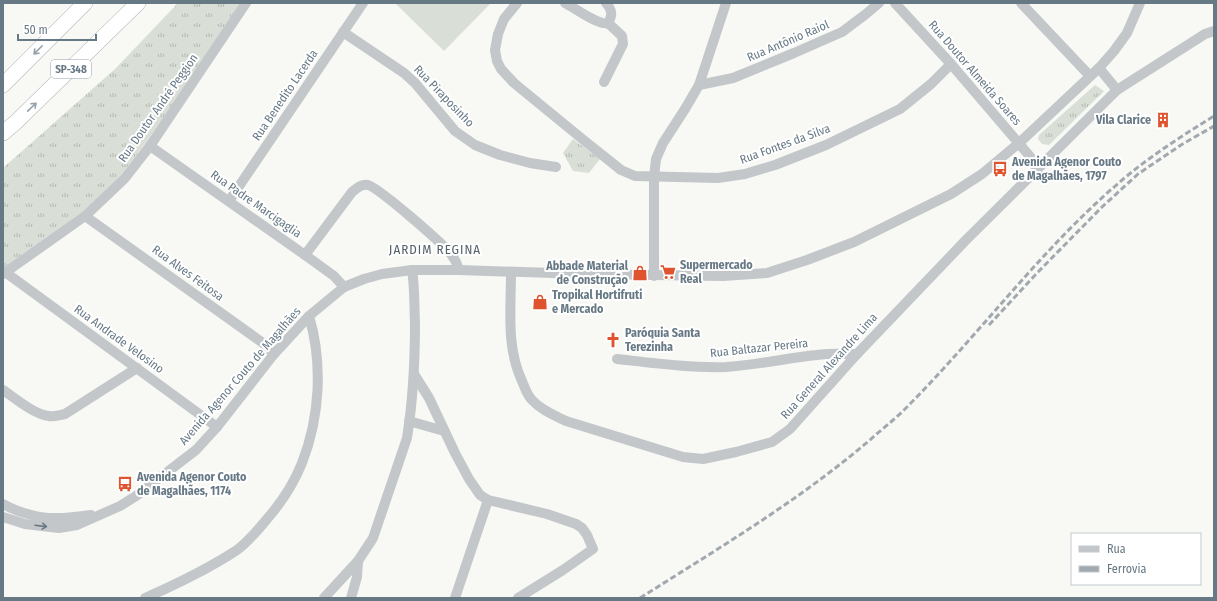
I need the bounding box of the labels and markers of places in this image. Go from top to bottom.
building icon: Vila Clarice [1154,111,1172,129]
place label: Vila Clarice [1095,113,1151,127]
place label: Avenida Agenor Couto de Magalhães, 1797 [1011,155,1122,183]
bus stop icon: Avenida Agenor Couto de Magalhães, 1797 [991,160,1009,178]
place label: Supermercado Real [680,258,753,286]
place label: Abbade Material de Construção [545,259,629,288]
supermarket icon: Supermercado Real [659,263,677,281]
shop icon: Abbade Material de Construção [631,264,649,282]
place label: Tropikal Hortifruti e Mercado [552,288,642,316]
shop icon: Tropikal Hortifruti e Mercado [531,293,549,311]
place label: Paróquia Santa Terezinha [625,326,700,354]
church icon: Paróquia Santa Terezinha [604,331,622,349]
place label: Avenida Agenor Couto de Magalhães, 1174 [136,470,247,498]
bus stop icon: Avenida Agenor Couto de Magalhães, 1174 [116,475,134,493]

